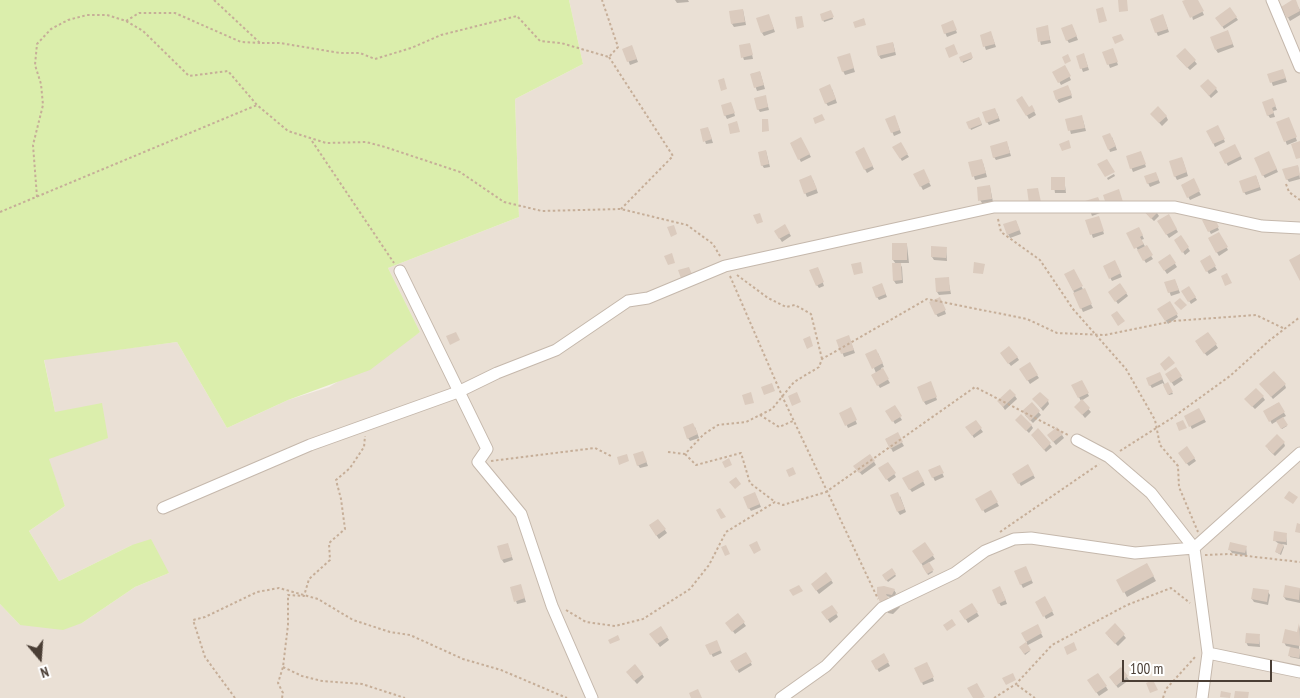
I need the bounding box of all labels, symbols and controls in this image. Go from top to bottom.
north arrow [15,633,65,683]
scale bar [1125,650,1275,682]
text: 100 m [1130,659,1163,678]
text: N [38,663,51,682]

